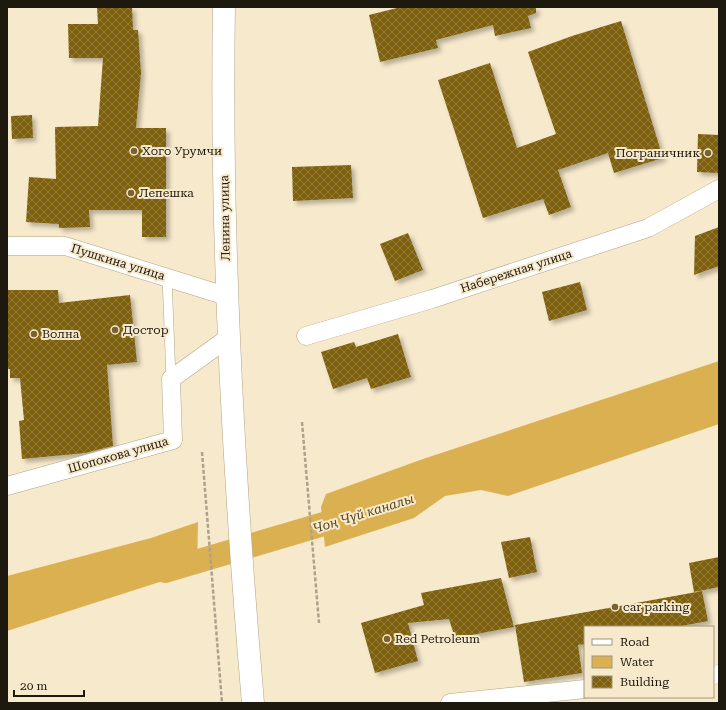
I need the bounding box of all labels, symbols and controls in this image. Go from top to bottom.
place label: Хого Урумчи [142,144,222,158]
marker: Хого Урумчи [129,146,139,156]
place label: Пограничник [616,146,700,160]
marker: Пограничник [703,148,713,158]
street label: Ленина улица [217,175,233,261]
place label: Лепешка [139,186,194,200]
marker: Лепешка [126,188,136,198]
street label: Пушкина улица [69,241,167,283]
street label: Набережная улица [458,246,574,296]
place label: Достор [123,323,169,337]
marker: Достор [110,325,120,335]
place label: Волна [42,327,80,341]
marker: Волна [29,329,39,339]
street label: Шопокова улица [66,434,170,476]
water label: Чоң Чүй каналы [311,491,416,536]
place label: car parking [623,600,690,614]
marker: car parking [610,602,620,612]
legend [584,626,714,698]
place label: Red Petroleum [395,632,480,646]
marker: Red Petroleum [382,634,392,644]
text: Road [620,635,650,649]
text: Water [620,655,654,669]
scale bar [14,672,84,698]
text: Building [620,675,669,689]
text: 20 m [20,679,47,693]

